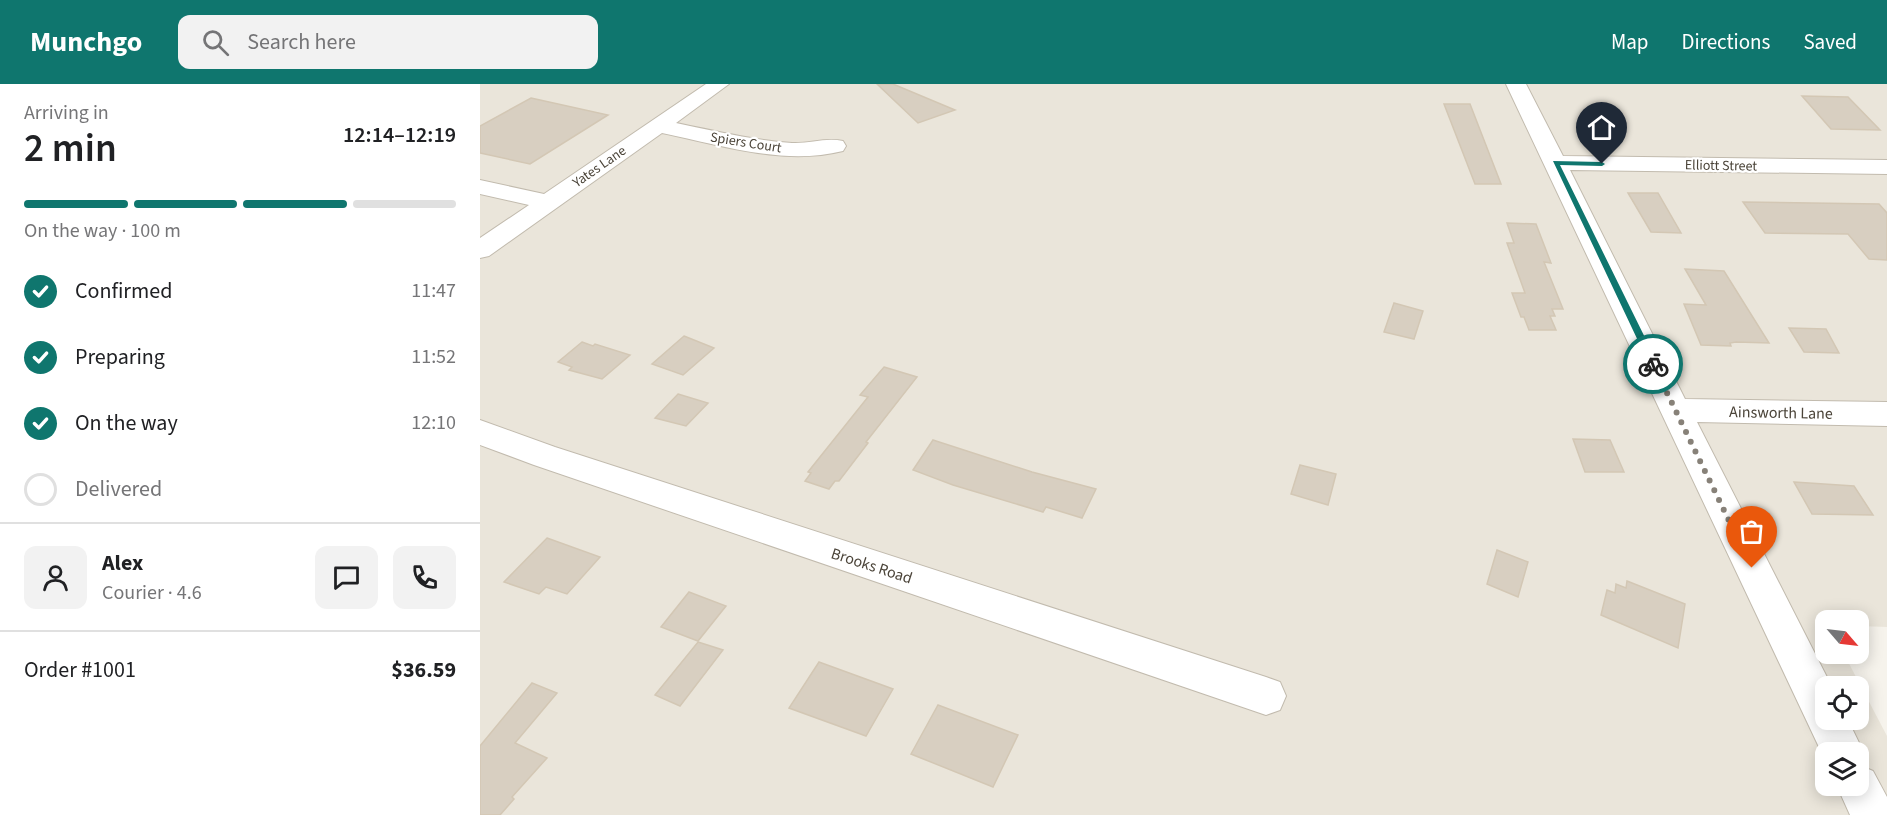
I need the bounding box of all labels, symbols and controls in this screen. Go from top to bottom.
search box [178,15,598,69]
text: Munchgo [30,22,142,62]
icon: search [199,26,232,59]
text: Search here [247,26,356,58]
text: Map [1611,27,1649,57]
text: Directions [1682,27,1770,57]
text: Saved [1803,27,1857,57]
text: Arriving in [24,99,109,127]
pin [1576,102,1627,164]
icon: home [1585,111,1618,144]
text: 12:14–12:19 [343,119,456,151]
text: 2 min [24,121,117,177]
street label: Spiers Court [709,127,783,159]
street label: Yates Lane [568,141,630,193]
street label: Elliott Street [1685,155,1758,177]
text: On the way · 100 m [24,217,181,245]
icon: check [24,275,57,308]
text: Confirmed [75,275,172,307]
text: 11:47 [411,277,456,305]
courier [1623,334,1683,394]
icon: check [24,341,57,374]
text: Preparing [75,341,165,373]
text: 11:52 [411,343,456,371]
icon: bike [1637,348,1670,381]
street label: Ainsworth Lane [1729,401,1833,425]
icon: check [24,407,57,440]
text: On the way [75,407,178,439]
text: 12:10 [411,409,456,437]
text: Delivered [75,473,162,505]
pin [1726,506,1777,568]
icon: bag [1735,515,1768,548]
street label: Brooks Road [828,542,915,589]
button: person [24,546,87,609]
button: chat [315,546,378,609]
button: phone [393,546,456,609]
text: Alex [102,547,143,579]
text: Courier · 4.6 [102,579,202,607]
north arrow [1815,610,1869,664]
map controls [1815,610,1869,796]
text: Order #1001 [24,654,136,686]
text: $36.59 [391,654,456,686]
button: locate [1815,676,1869,730]
button: layers [1815,742,1869,796]

